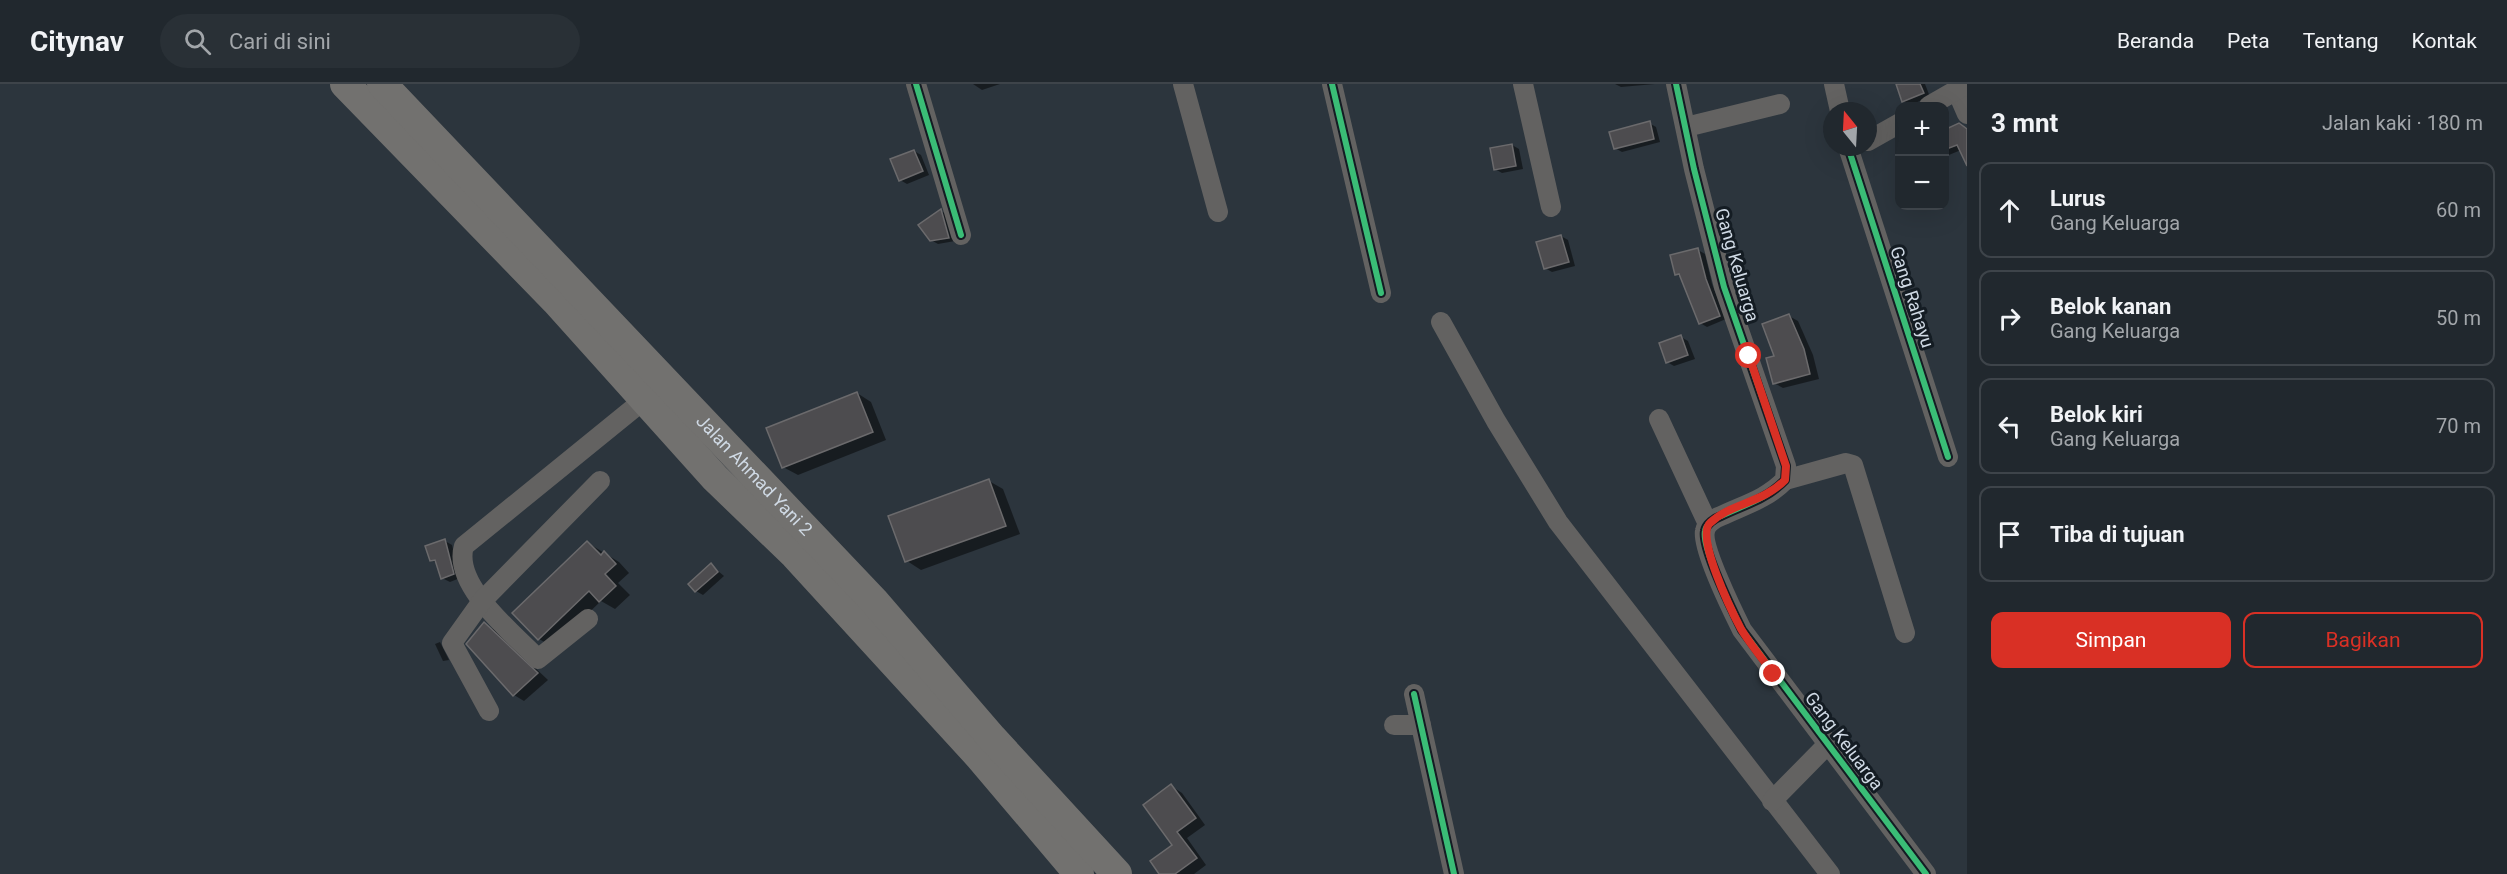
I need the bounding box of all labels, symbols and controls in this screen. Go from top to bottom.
search box [160,14,580,68]
text: Citynav [30,25,124,58]
icon: search [181,25,214,58]
text: Cari di sini [229,29,331,54]
text: Beranda [2117,29,2194,53]
text: Peta [2227,29,2270,53]
text: Tentang [2303,29,2379,53]
text: Kontak [2412,29,2477,53]
north arrow [1823,102,1877,156]
map controls [1895,102,1949,210]
button: + [1895,102,1949,156]
text: 3 mnt [1991,108,2058,138]
text: Jalan kaki · 180 m [2322,111,2483,135]
button: − [1895,156,1949,210]
text: Lurus [2050,186,2106,211]
icon: ahead [1993,194,2026,227]
text: 60 m [2436,198,2481,222]
street label: Gang Keluarga [1711,206,1764,324]
text: Gang Keluarga [2050,211,2180,235]
street label: Gang Rahayu [1886,243,1939,350]
text: Belok kanan [2050,294,2171,319]
icon: right [1993,302,2026,335]
text: 50 m [2436,306,2481,330]
text: Gang Keluarga [2050,319,2180,343]
route start [1735,342,1761,368]
text: Belok kiri [2050,402,2143,427]
street label: Jalan Ahmad Yani 2 [692,410,817,540]
icon: left [1993,410,2026,443]
text: 70 m [2436,414,2481,438]
text: Gang Keluarga [2050,427,2180,451]
icon: arrive [1993,518,2026,551]
text: Tiba di tujuan [2050,522,2185,547]
button: Simpan [1991,612,2231,668]
button: Bagikan [2243,612,2483,668]
route end [1759,660,1785,686]
street label: Gang Keluarga [1801,688,1888,794]

